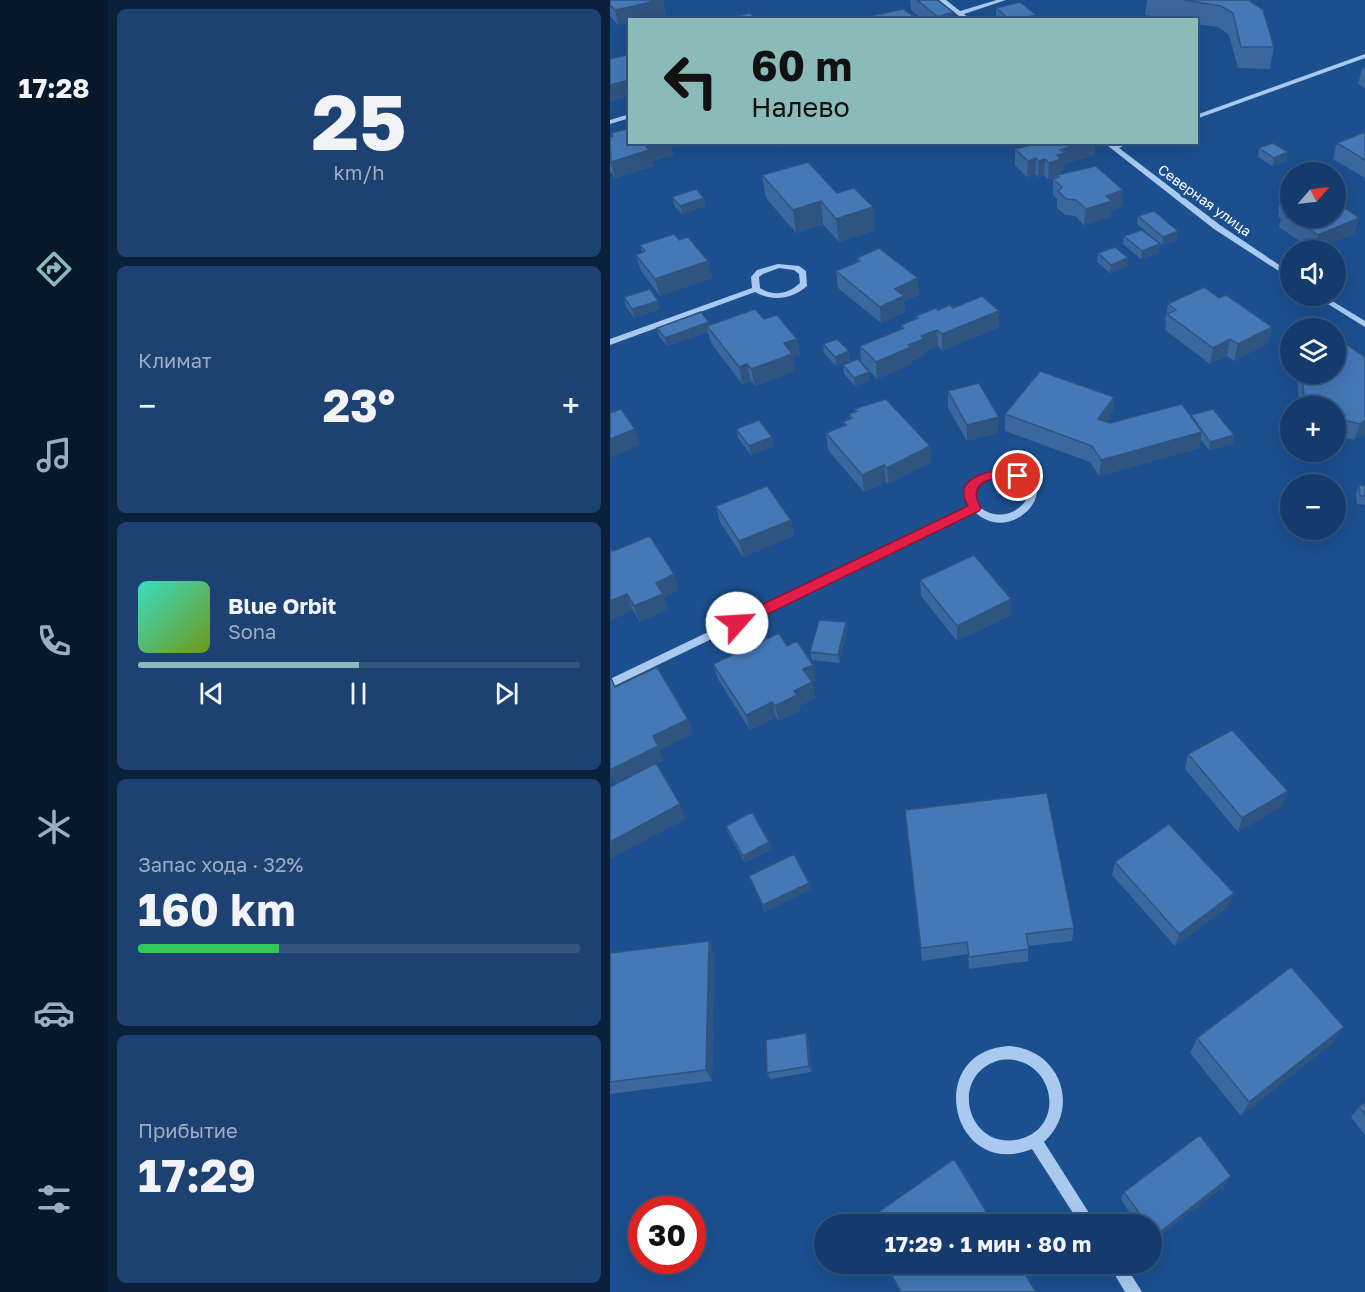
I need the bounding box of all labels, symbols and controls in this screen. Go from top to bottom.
text: 60 m [751,40,852,90]
icon: left [652,42,730,120]
text: 17:28 [18,72,90,104]
text: 25 [311,74,407,167]
text: Налево [751,91,850,123]
text: km/h [334,160,384,184]
street label: Северная улица [1155,160,1255,240]
north arrow [1280,162,1346,228]
map controls [1280,162,1346,540]
button: sound [1280,240,1346,306]
icon: directions [33,248,75,290]
button: layers [1280,318,1346,384]
text: Климат [138,348,212,372]
text: 23° [323,378,395,432]
text: − [138,386,156,425]
text: + [562,386,580,425]
button: + [1280,396,1346,462]
icon: music [33,434,75,476]
pin [992,450,1043,501]
icon: arrive [1001,459,1034,492]
button: − [1280,474,1346,540]
position arrow [705,591,769,655]
text: Blue Orbit [228,592,336,619]
text: Sona [228,619,276,643]
icon: phone [33,620,75,662]
icon: previous [195,677,228,710]
icon: pause [342,677,375,710]
icon: next [490,677,523,710]
icon: climate [33,806,75,848]
text: Запас хода · 32% [138,852,303,876]
text: 160 km [138,882,296,936]
icon: car [33,992,75,1034]
text: Прибытие [138,1118,238,1142]
text: 17:29 [138,1148,256,1202]
icon: filters [33,1178,75,1220]
speed limit sign: 30 [628,1196,706,1274]
text: 17:29 · 1 мин · 80 m [885,1230,1091,1257]

